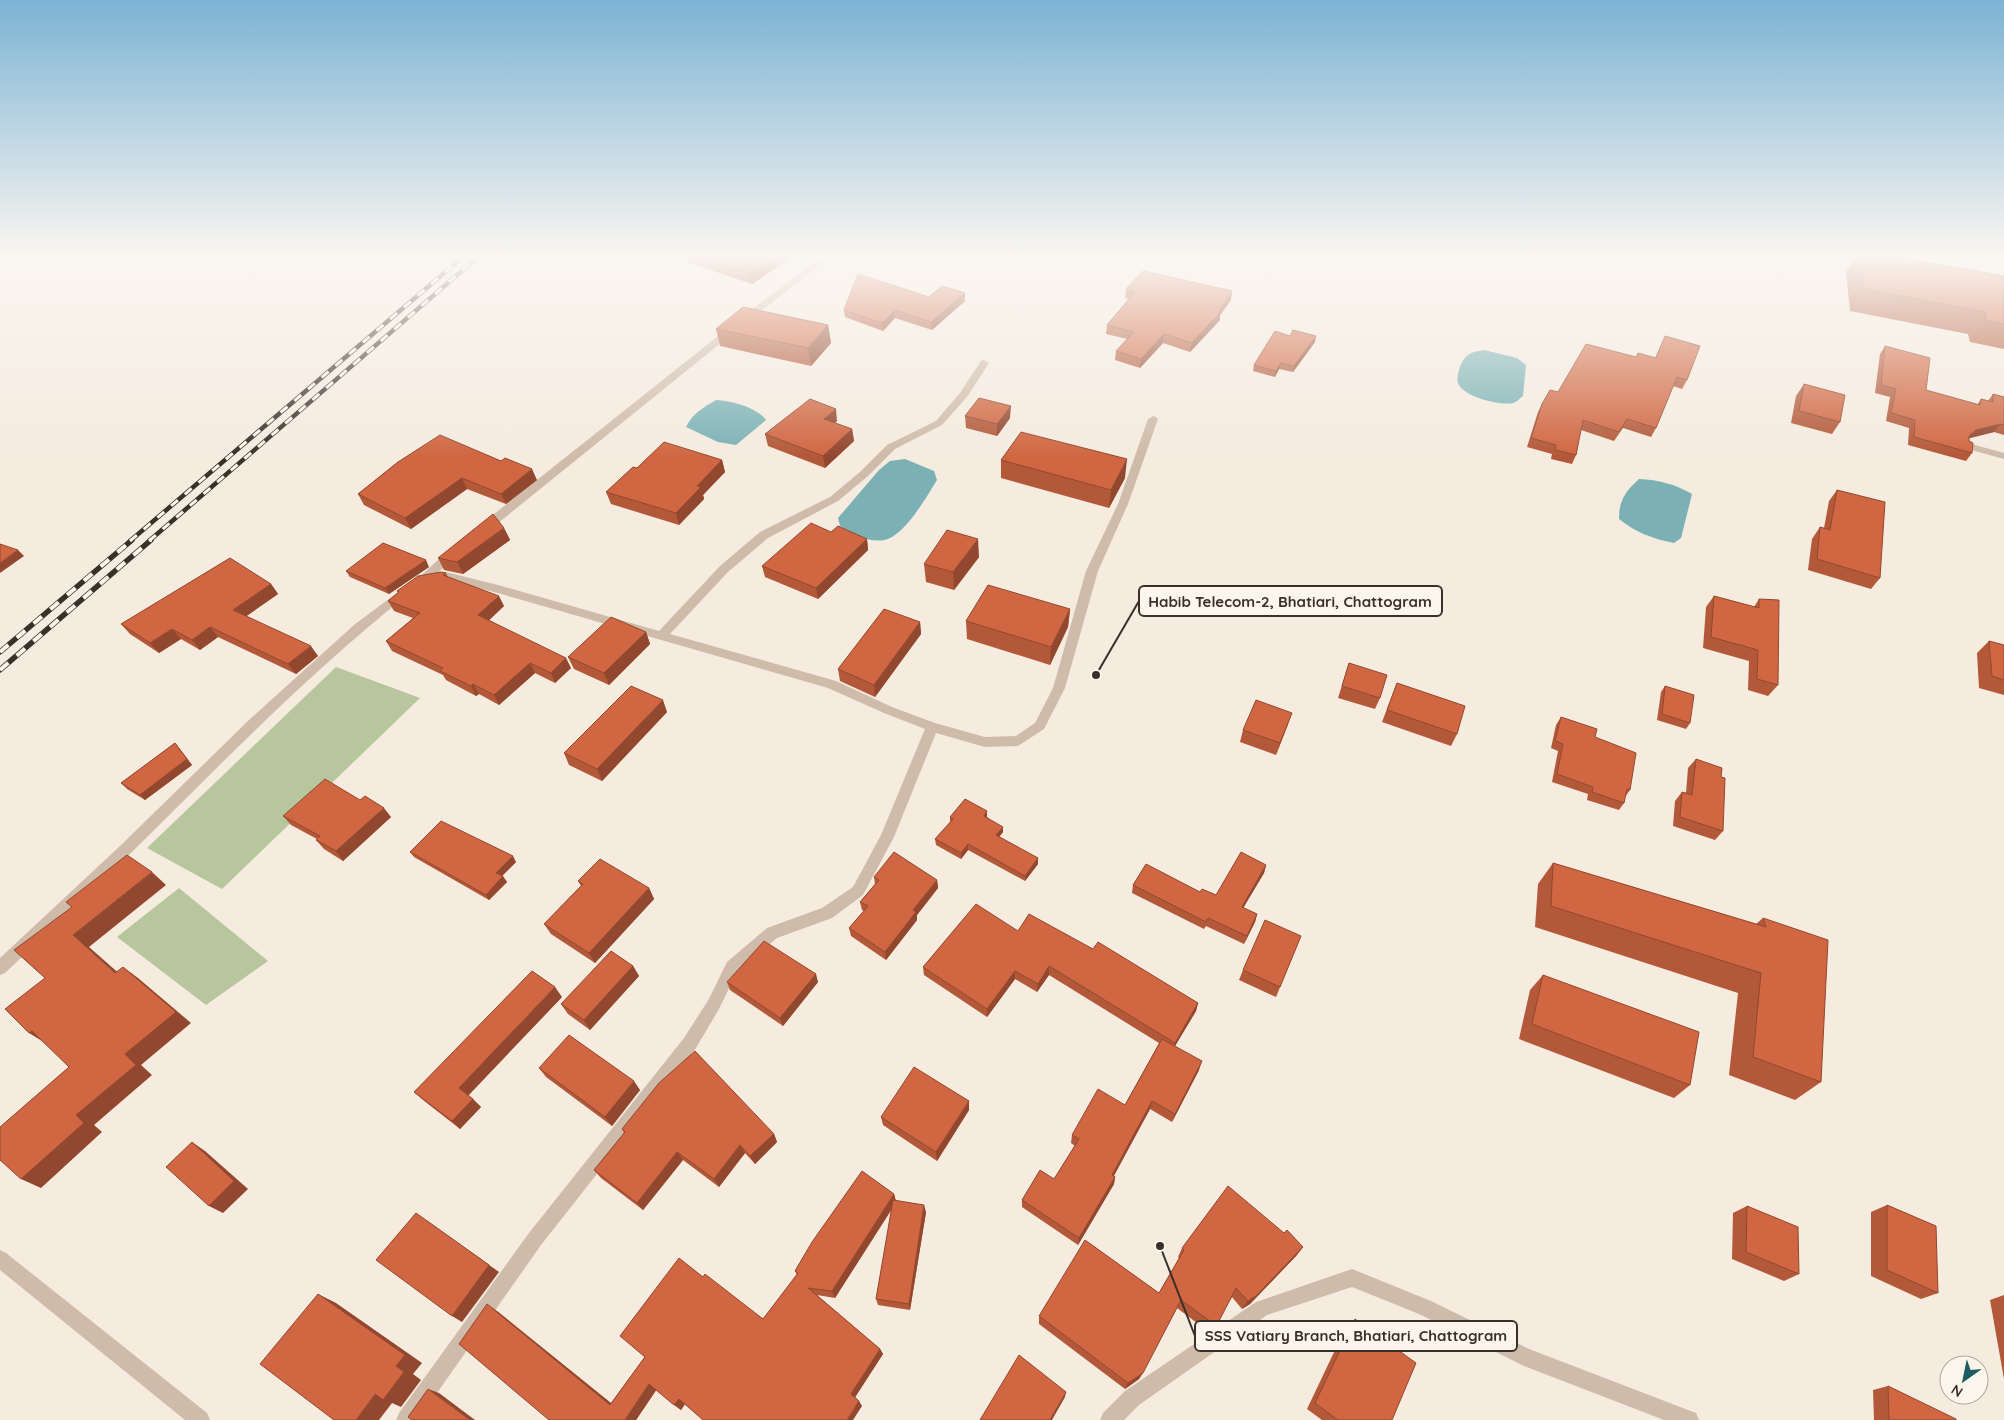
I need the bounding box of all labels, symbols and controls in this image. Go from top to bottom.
callout: Habib Telecom-2, Bhatiari, Chattogram [1139,586,1442,616]
text: Habib Telecom-2, Bhatiari, Chattogram [1148,592,1432,611]
callout: SSS Vatiary Branch, Bhatiari, Chattogram [1195,1321,1517,1351]
text: SSS Vatiary Branch, Bhatiari, Chattogram [1205,1326,1507,1345]
north arrow [1939,1355,1989,1405]
text: N [1948,1381,1966,1401]

